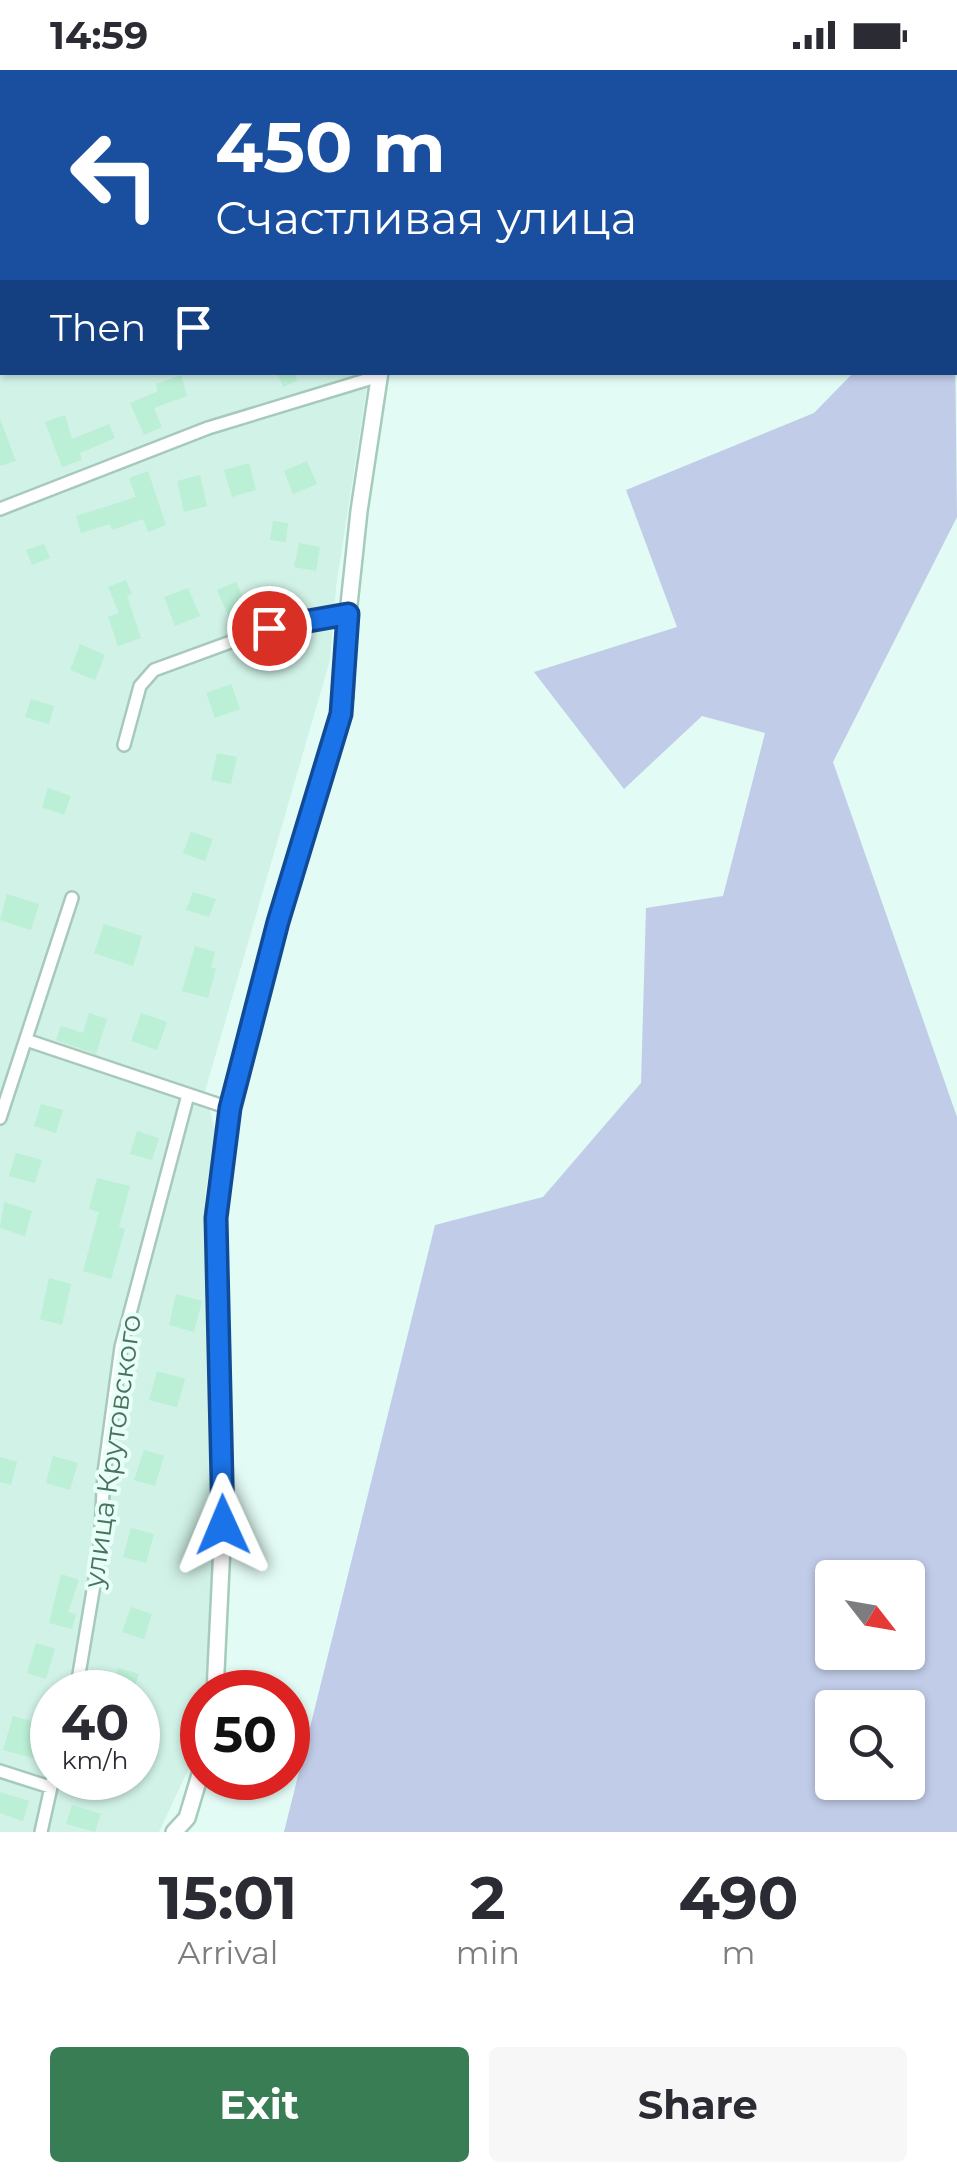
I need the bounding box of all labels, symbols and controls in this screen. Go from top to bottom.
text: 14:59 [50,12,148,59]
text: 450 m [215,104,446,190]
icon: left [50,110,180,240]
text: Счастливая улица [215,190,637,245]
icon: arrive [166,300,221,355]
text: Then [50,304,146,351]
pin [227,586,312,671]
icon: arrive [242,601,297,656]
street label: улица Крутовского [76,1312,148,1591]
position arrow [171,1473,275,1577]
north arrow [815,1560,925,1670]
map controls [815,1560,925,1800]
speed limit sign: 50 [180,1670,310,1800]
button: search [815,1690,925,1800]
text: 40 [61,1692,129,1753]
text: km/h [62,1745,128,1775]
text: 15:01 [158,1861,297,1934]
text: 2 [470,1861,506,1934]
text: 490 [678,1861,799,1934]
text: Arrival [177,1933,278,1972]
text: min [456,1933,520,1972]
text: m [722,1933,755,1972]
button: Exit [50,2047,469,2162]
button: Share [489,2047,907,2162]

